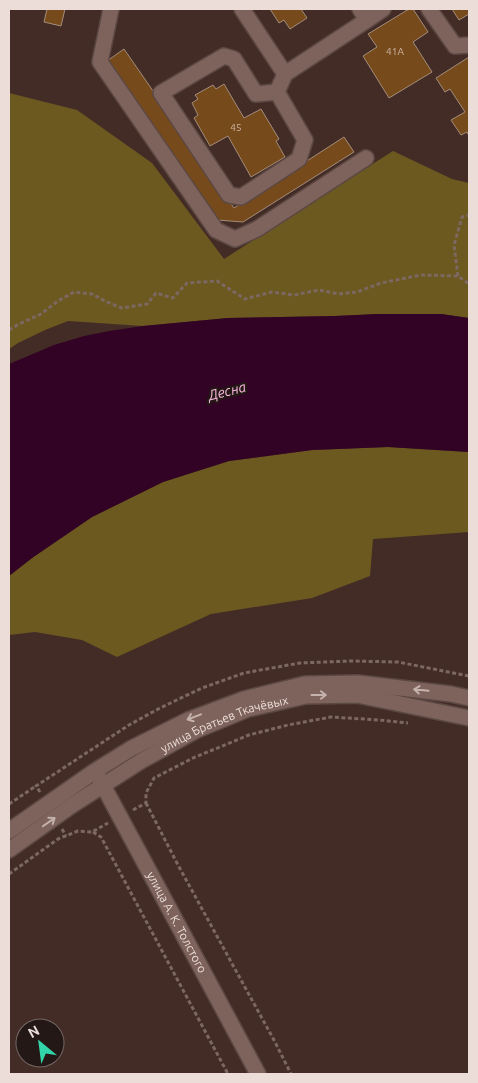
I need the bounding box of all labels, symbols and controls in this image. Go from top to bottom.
house number: 41А [386,46,404,57]
house number: 45 [230,122,242,133]
water label: Десна [205,378,248,404]
one-way arrow [413,685,429,695]
one-way arrow [311,691,327,700]
street label: улица Братьев Ткачёвых [158,693,289,755]
one-way arrow [187,713,202,723]
one-way arrow [41,816,55,827]
street label: улица А. К. Толстого [145,869,209,975]
north arrow [15,1018,65,1068]
text: N [25,1022,42,1041]

